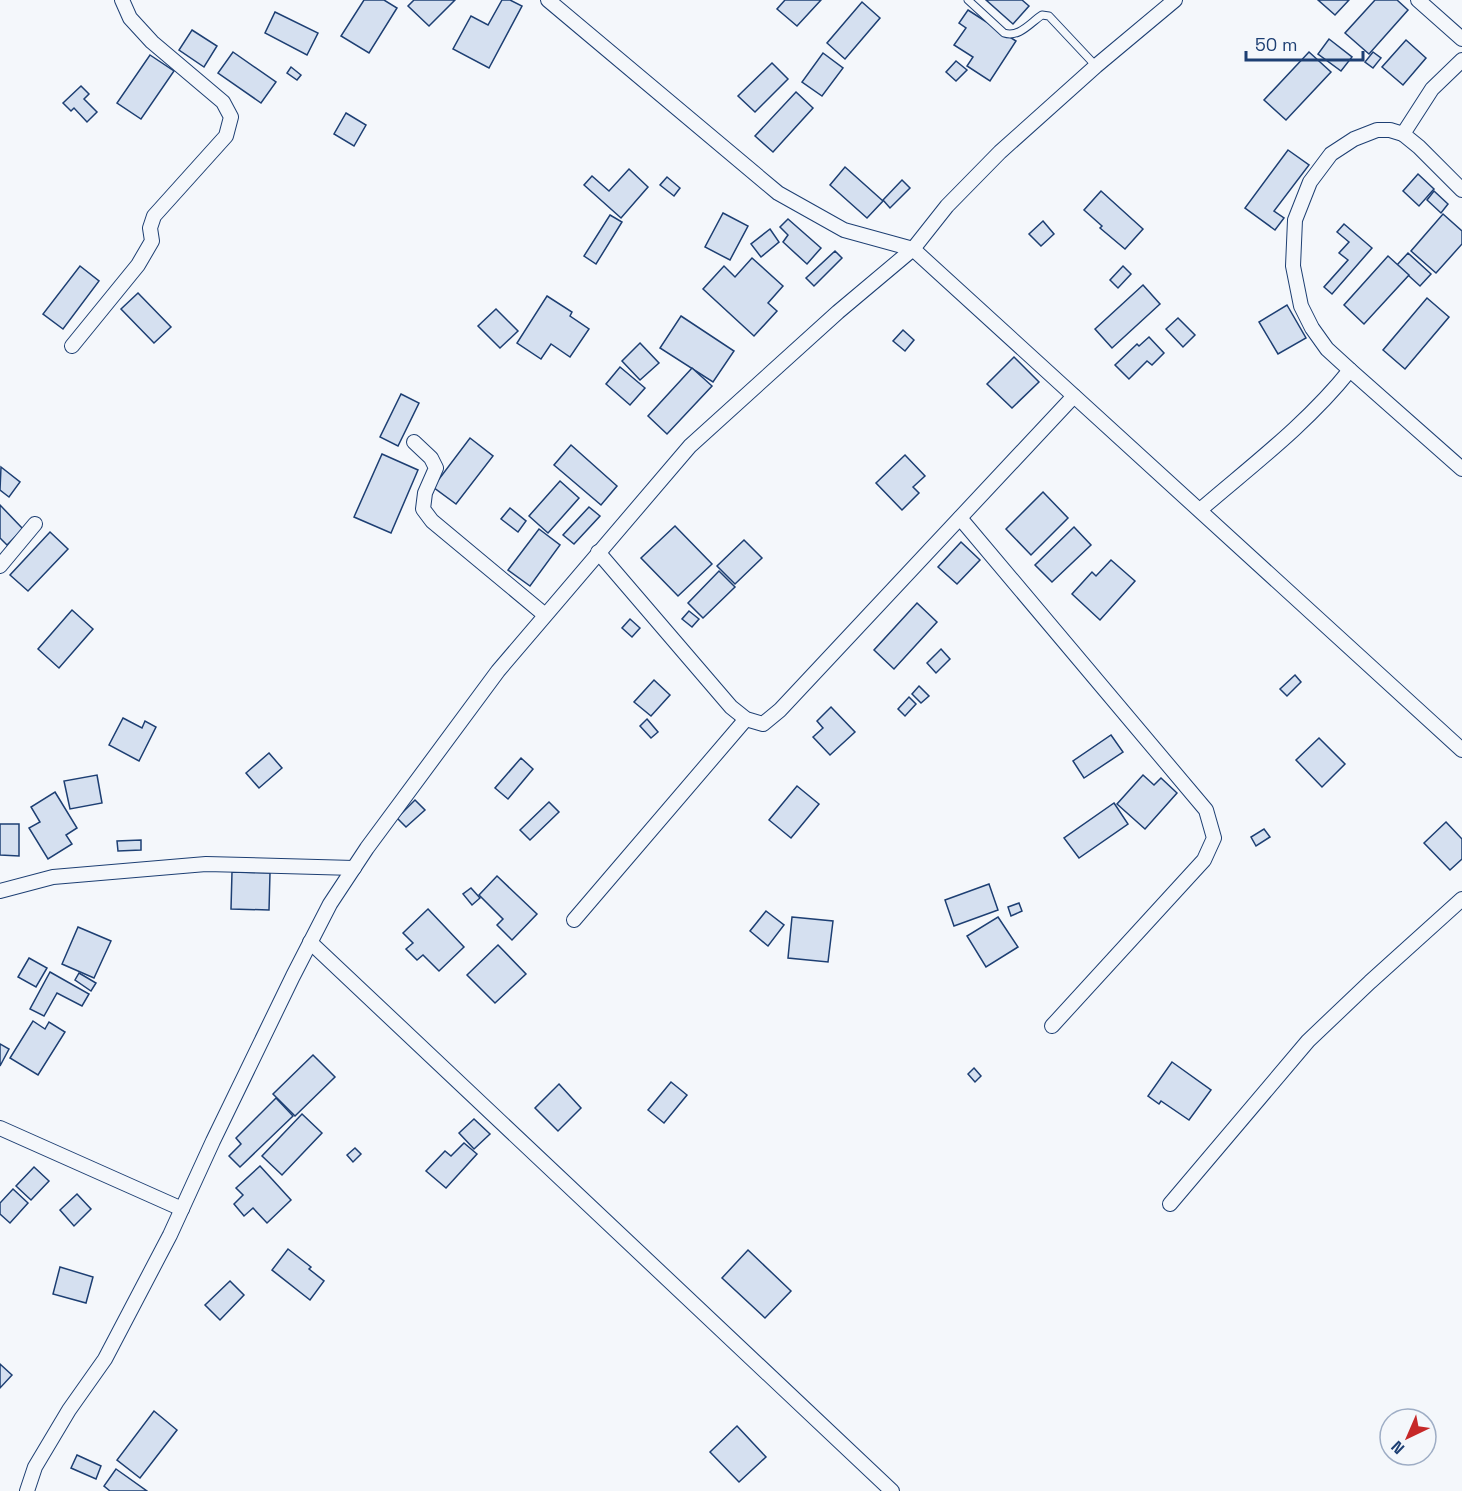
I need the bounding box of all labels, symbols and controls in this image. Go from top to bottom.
scale bar [1246,24,1363,62]
text: 50 m [1255,33,1297,56]
north arrow [1378,1407,1438,1467]
text: N [1387,1436,1409,1459]

